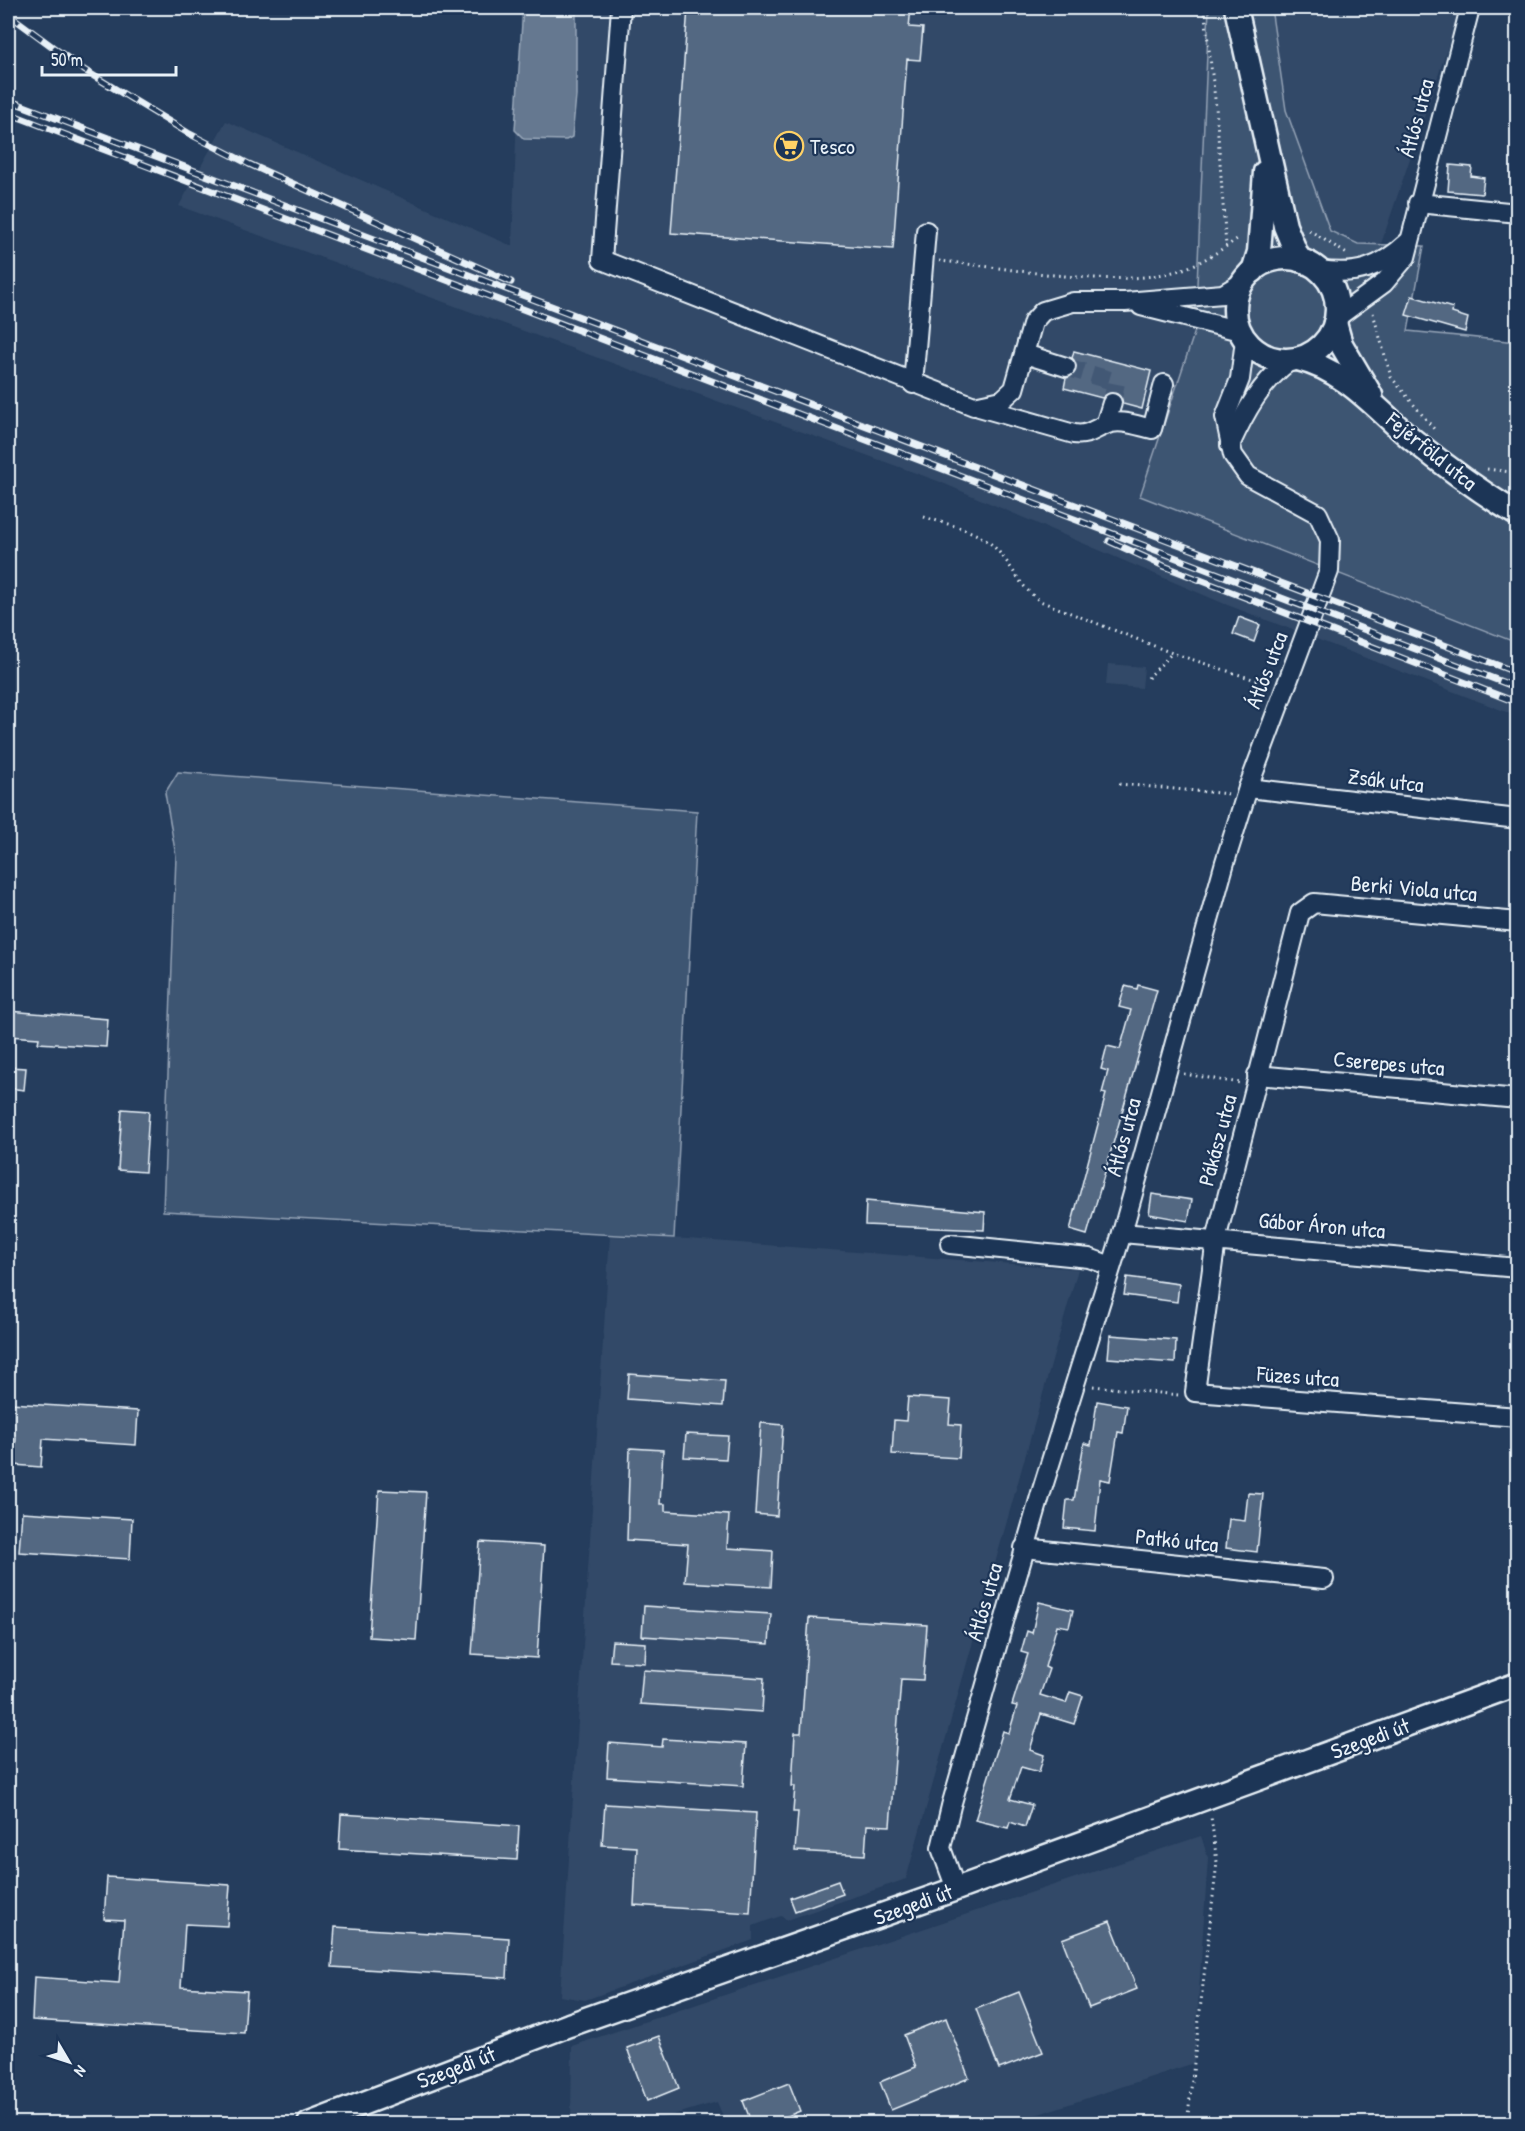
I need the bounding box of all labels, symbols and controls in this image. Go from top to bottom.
scale bar [42,39,176,77]
text: 50 m [51,47,83,72]
street label: Átlós utca [1391,75,1441,161]
supermarket icon: Tesco [773,130,805,162]
place label: Tesco [810,131,855,161]
street label: Fejérföld utca [1379,404,1484,497]
street label: Átlós utca [1238,627,1294,713]
street label: Zsák utca [1346,760,1426,800]
street label: Berki Viola utca [1350,868,1479,908]
street label: Cserepes utca [1332,1043,1446,1083]
street label: Pákász utca [1190,1091,1244,1189]
street label: Átlós utca [1098,1094,1148,1180]
street label: Gábor Áron utca [1257,1205,1387,1246]
street label: Füzes utca [1255,1358,1340,1394]
street label: Patkó utca [1134,1521,1220,1559]
street label: Átlós utca [959,1559,1010,1645]
street label: Szegedi út [1326,1710,1414,1766]
street label: Szegedi út [869,1876,957,1932]
north arrow [39,2032,99,2092]
street label: Szegedi út [412,2038,500,2096]
text: N [69,2061,92,2082]

